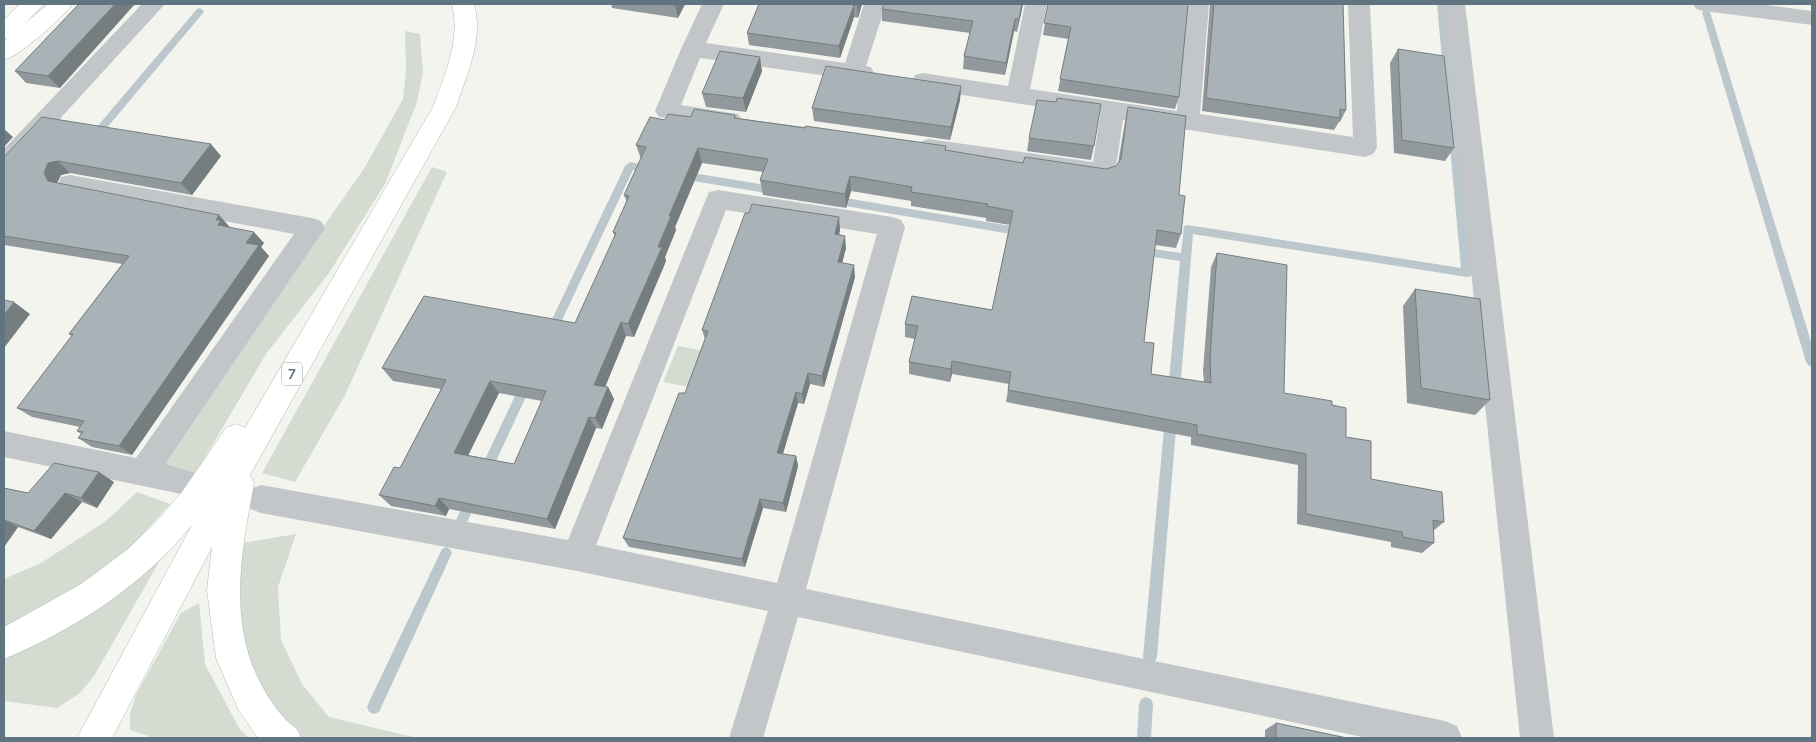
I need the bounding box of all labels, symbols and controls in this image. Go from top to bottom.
road number: 7 [282,362,302,386]

